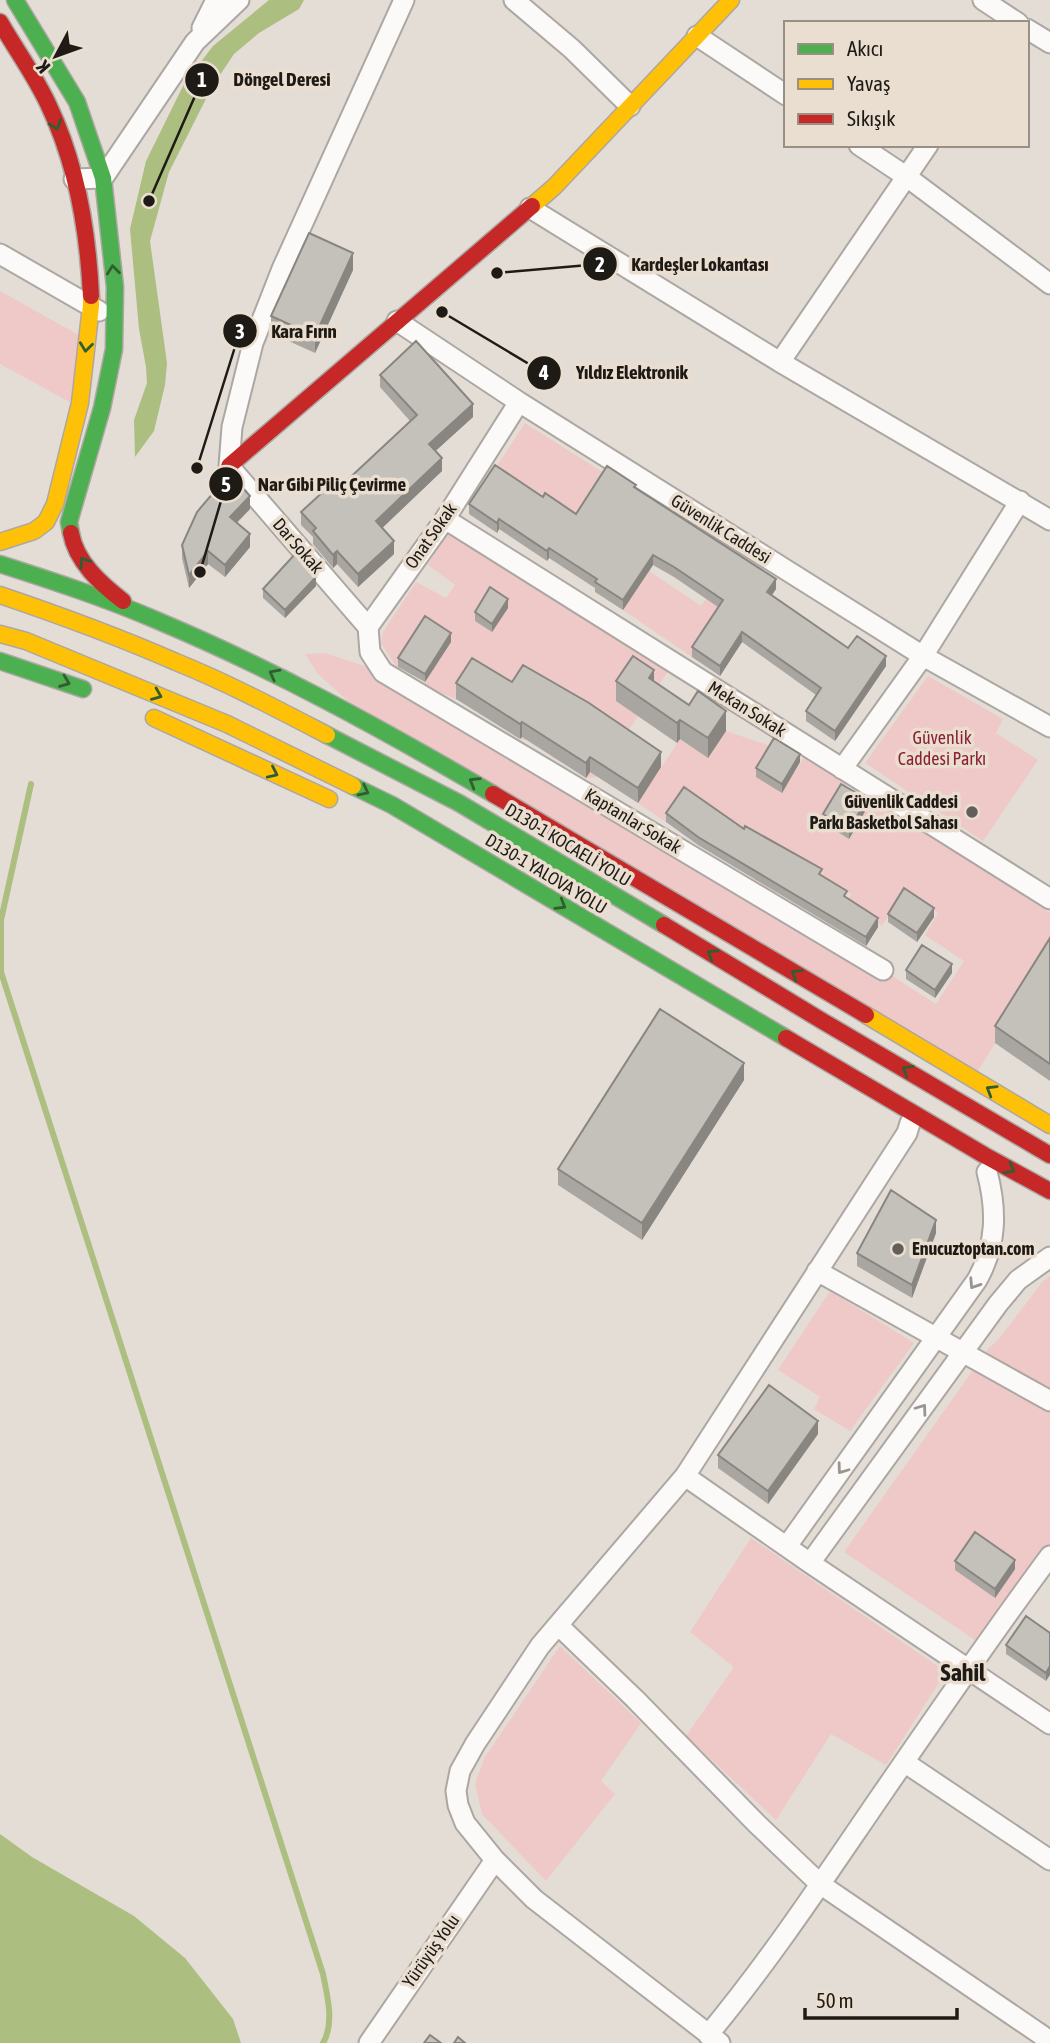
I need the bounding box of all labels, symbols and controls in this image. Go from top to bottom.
north arrow [21,21,91,91]
legend [784,21,1029,147]
text: Akıcı [847,36,883,60]
text: K [31,56,55,78]
callout: Döngel Deresi [184,60,344,100]
text: 1 [197,67,207,91]
text: Döngel Deresi [233,68,331,90]
text: Yavaş [847,71,890,95]
text: Sıkışık [847,106,896,130]
one-way arrow [48,118,62,130]
callout: Kardeşler Lokantası [583,244,783,284]
text: 2 [595,252,605,276]
text: Kardeşler Lokantası [631,253,769,275]
one-way arrow [106,264,121,275]
callout: Kara Fırın [222,311,351,351]
text: 3 [235,319,245,343]
text: Kara Fırın [271,320,337,342]
one-way arrow [79,341,94,353]
callout: Yıldız Elektronik [527,353,702,393]
text: 4 [538,360,549,384]
text: Yıldız Elektronik [575,361,689,383]
callout: Nar Gibi Piliç Çevirme [208,464,420,504]
text: 5 [221,472,231,496]
text: Nar Gibi Piliç Çevirme [258,473,407,495]
street label: Güvenlik Caddesi [667,489,775,568]
street label: Onat Sokak [400,499,461,573]
street label: Dar Sokak [269,514,328,578]
one-way arrow [80,557,92,570]
one-way arrow [269,669,281,682]
one-way arrow [58,674,70,688]
street label: Mekan Sokak [704,676,790,741]
one-way arrow [150,687,163,701]
park label: Güvenlik Caddesi Parkı [898,727,986,769]
one-way arrow [266,765,278,779]
one-way arrow [469,777,482,790]
one-way arrow [357,782,369,796]
street label: Kaptanlar Sokak [581,784,685,858]
place label: Güvenlik Caddesi Parkı Basketbol Sahası [810,791,958,833]
street label: D130-1 KOCAELİ YOLU [502,799,635,890]
marker: Güvenlik Caddesi Parkı Basketbol Sahası [964,804,980,820]
street label: D130-1 YALOVA YOLU [482,829,611,918]
one-way arrow [553,896,566,909]
one-way arrow [706,949,719,962]
one-way arrow [790,969,803,982]
one-way arrow [901,1066,914,1079]
one-way arrow [986,1085,999,1098]
one-way arrow [1003,1161,1015,1174]
place label: Enucuztoptan.com [912,1238,1035,1259]
marker: Enucuztoptan.com [890,1241,906,1257]
one-way arrow [970,1276,983,1289]
one-way arrow [914,1404,927,1417]
one-way arrow [838,1461,851,1474]
district label: Sahil [941,1659,986,1686]
street label: Yürüyüş Yolu [398,1910,463,1991]
scale bar [805,1976,957,2020]
text: 50 m [816,1988,854,2012]

